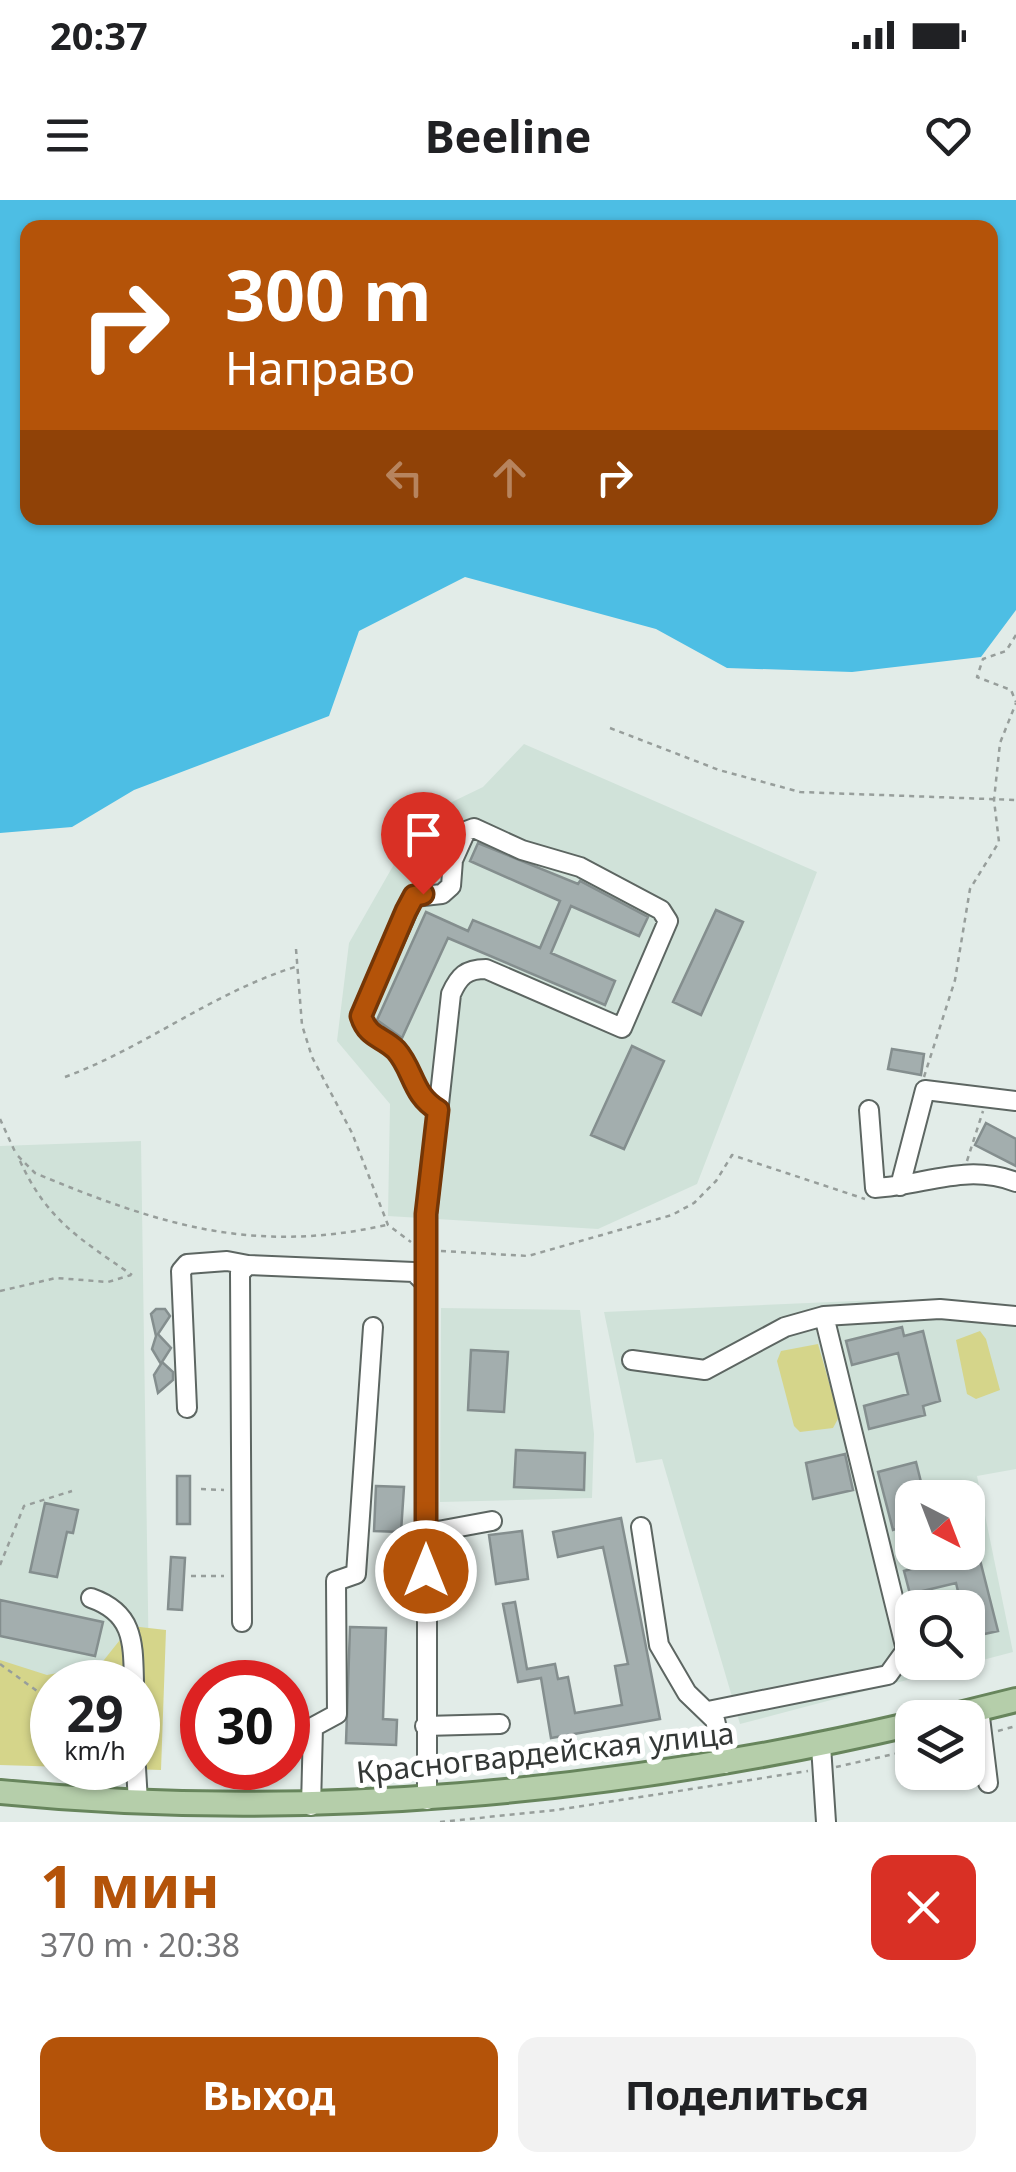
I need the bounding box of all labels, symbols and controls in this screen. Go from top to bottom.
text: 20:37 [50,9,148,61]
text: Beeline [425,105,591,166]
icon: menu [40,108,95,163]
icon: heart [921,108,976,163]
text: 300 m [225,246,432,342]
icon: right [60,260,190,390]
text: Направо [225,337,415,398]
icon: left [377,450,432,505]
icon: ahead [482,450,537,505]
icon: right [587,450,642,505]
pin [381,792,466,895]
icon: arrive [396,807,451,862]
north arrow [895,1480,985,1570]
map controls [895,1480,985,1790]
position arrow [374,1519,478,1623]
button: search [895,1590,985,1680]
speed limit sign: 30 [180,1660,310,1790]
text: 29 [66,1679,124,1747]
button: layers [895,1700,985,1790]
street label: Красногвардейская улица [354,1712,736,1792]
text: km/h [64,1733,126,1767]
text: 1 мин [40,1844,220,1926]
button: close [871,1855,976,1960]
text: 370 m · 20:38 [40,1923,240,1966]
button: Выход [40,2037,498,2152]
button: Поделиться [518,2037,976,2152]

